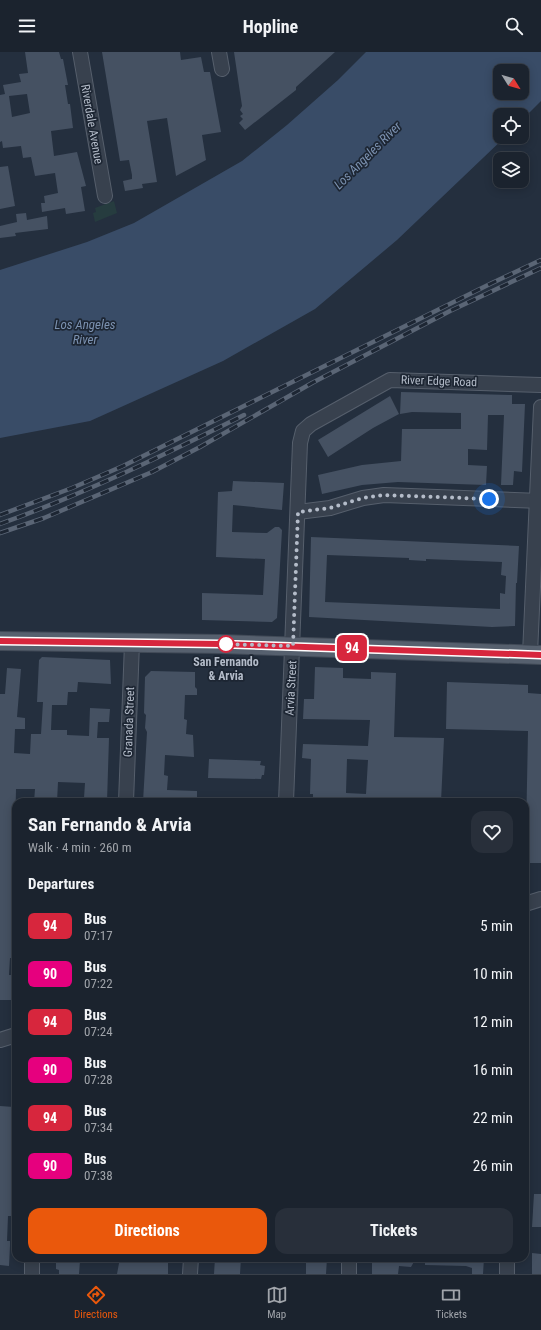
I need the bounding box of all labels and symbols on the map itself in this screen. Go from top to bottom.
north arrow [493,64,529,100]
street label: Riverdale Avenue [78,83,106,165]
water label: Los Angeles River [331,118,405,192]
water label: Los Angeles River [54,317,116,347]
street label: River Edge Road [401,373,477,389]
your location [479,489,499,509]
marker: San Fernando & Arvia [217,635,235,653]
line badge: 94 [334,635,370,661]
place label: San Fernando & Arvia [193,655,259,683]
street label: Arvia Street [283,660,299,716]
street label: Granada Street [121,686,137,757]

